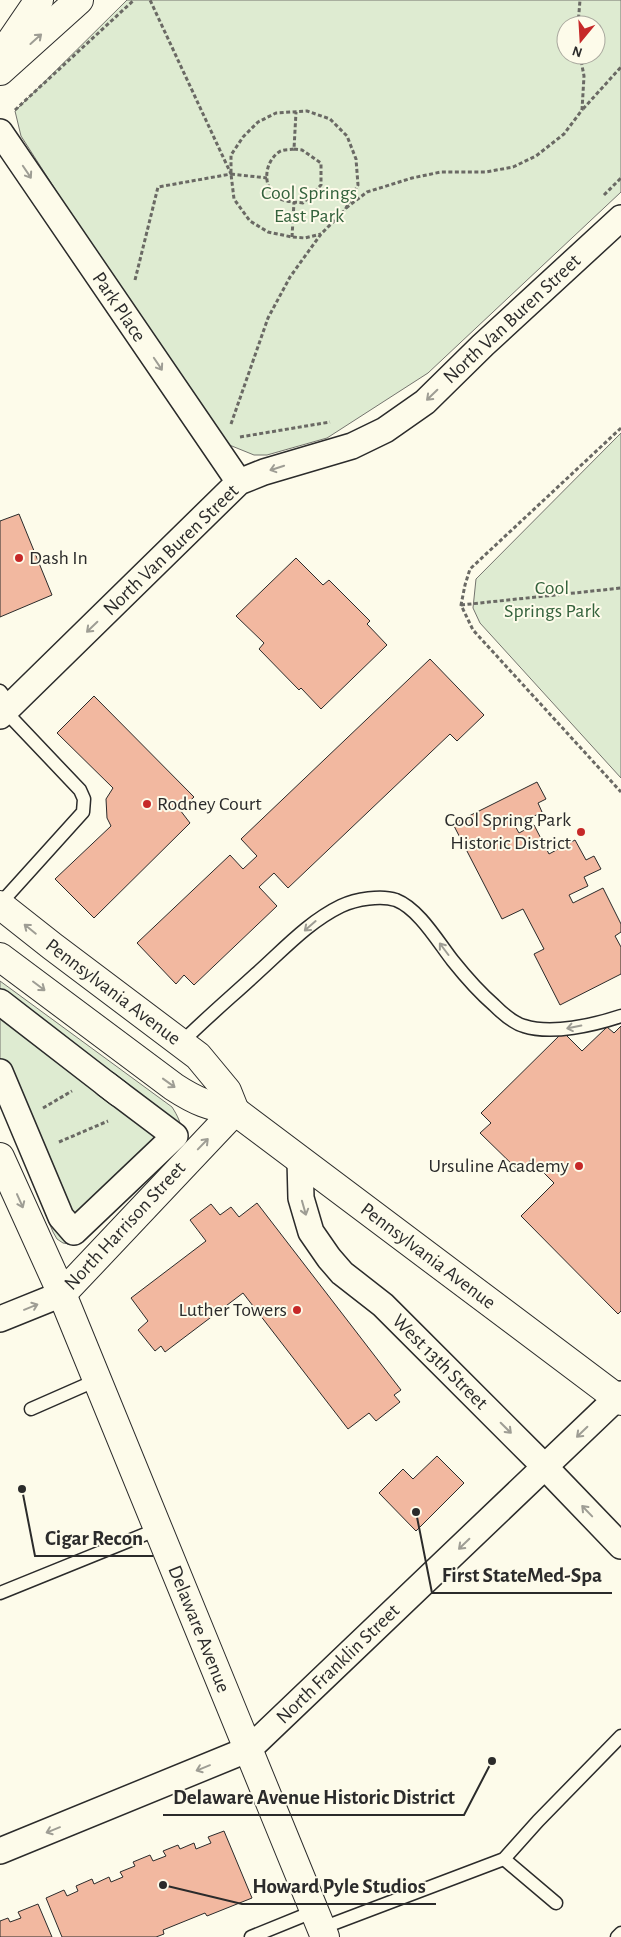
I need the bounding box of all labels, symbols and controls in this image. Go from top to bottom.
north arrow [556,15,606,65]
one-way arrow [30,33,43,44]
text: N [570,43,584,60]
one-way arrow [23,165,33,179]
park label: Cool Springs East Park [261,183,357,226]
street label: North Van Buren Street [440,250,585,387]
street label: Park Place [89,269,149,345]
one-way arrow [154,357,164,371]
one-way arrow [426,389,439,401]
one-way arrow [270,464,286,473]
street label: North Van Buren Street [100,480,243,620]
place label: Dash In [29,548,88,568]
marker: Dash In [13,552,25,564]
park label: Cool Springs Park [504,578,600,621]
one-way arrow [85,621,98,633]
place label: Rodney Court [157,794,262,814]
marker: Rodney Court [141,798,153,810]
place label: Cool Spring Park Historic District [445,810,572,853]
marker: Cool Spring Park Historic District [575,826,587,838]
one-way arrow [303,920,316,932]
one-way arrow [24,923,37,934]
street label: Pennsylvania Avenue [42,935,184,1049]
one-way arrow [438,943,449,956]
one-way arrow [31,981,45,992]
one-way arrow [566,1023,582,1032]
one-way arrow [162,1078,176,1088]
one-way arrow [197,1138,209,1151]
place label: Ursuline Academy [429,1156,569,1176]
street label: North Harrison Street [61,1158,190,1294]
marker: Ursuline Academy [573,1160,585,1172]
one-way arrow [16,1193,25,1208]
one-way arrow [300,1199,310,1215]
street label: Pennsylvania Avenue [357,1199,499,1313]
place label: Luther Towers [178,1300,287,1320]
one-way arrow [23,1301,38,1311]
marker: Luther Towers [291,1304,303,1316]
street label: West 13th Street [389,1311,492,1414]
one-way arrow [500,1422,512,1434]
one-way arrow [575,1426,588,1438]
one-way arrow [581,1504,593,1517]
callout: Cigar Recon [35,1520,153,1556]
text: Cigar Recon [45,1528,143,1549]
one-way arrow [458,1538,471,1550]
callout: First StateMed-Spa [432,1557,612,1593]
street label: Delaware Avenue [164,1562,234,1696]
text: First StateMed-Spa [442,1565,602,1586]
street label: North Franklin Street [273,1600,404,1728]
one-way arrow [196,1764,211,1773]
callout: Delaware Avenue Historic District [163,1779,464,1815]
text: Delaware Avenue Historic District [173,1787,455,1808]
one-way arrow [46,1825,61,1835]
callout: Howard Pyle Studios [242,1868,436,1904]
text: Howard Pyle Studios [252,1876,426,1897]

